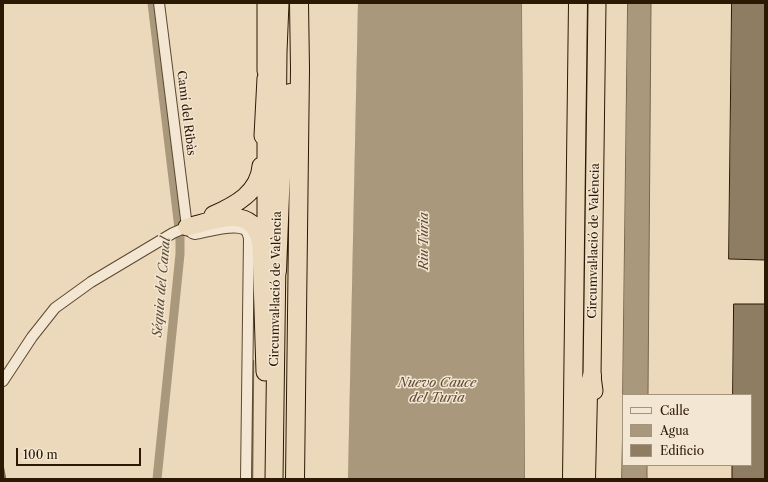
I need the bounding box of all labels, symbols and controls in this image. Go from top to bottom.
street label: Camí del Ribàs [174,70,198,156]
street label: Circumval·lació de València [585,163,603,319]
street label: Circumval·lació de València [267,211,285,367]
water label: Riu Túria [416,212,432,270]
water label: Séquia del Canal [150,236,174,338]
water label: Nuevo Cauce del Turia [398,375,476,406]
legend [622,394,752,466]
text: Calle [660,403,689,418]
text: Agua [660,423,689,438]
scale bar [18,440,143,466]
text: Edificio [660,443,704,458]
text: 100 m [23,447,58,462]

